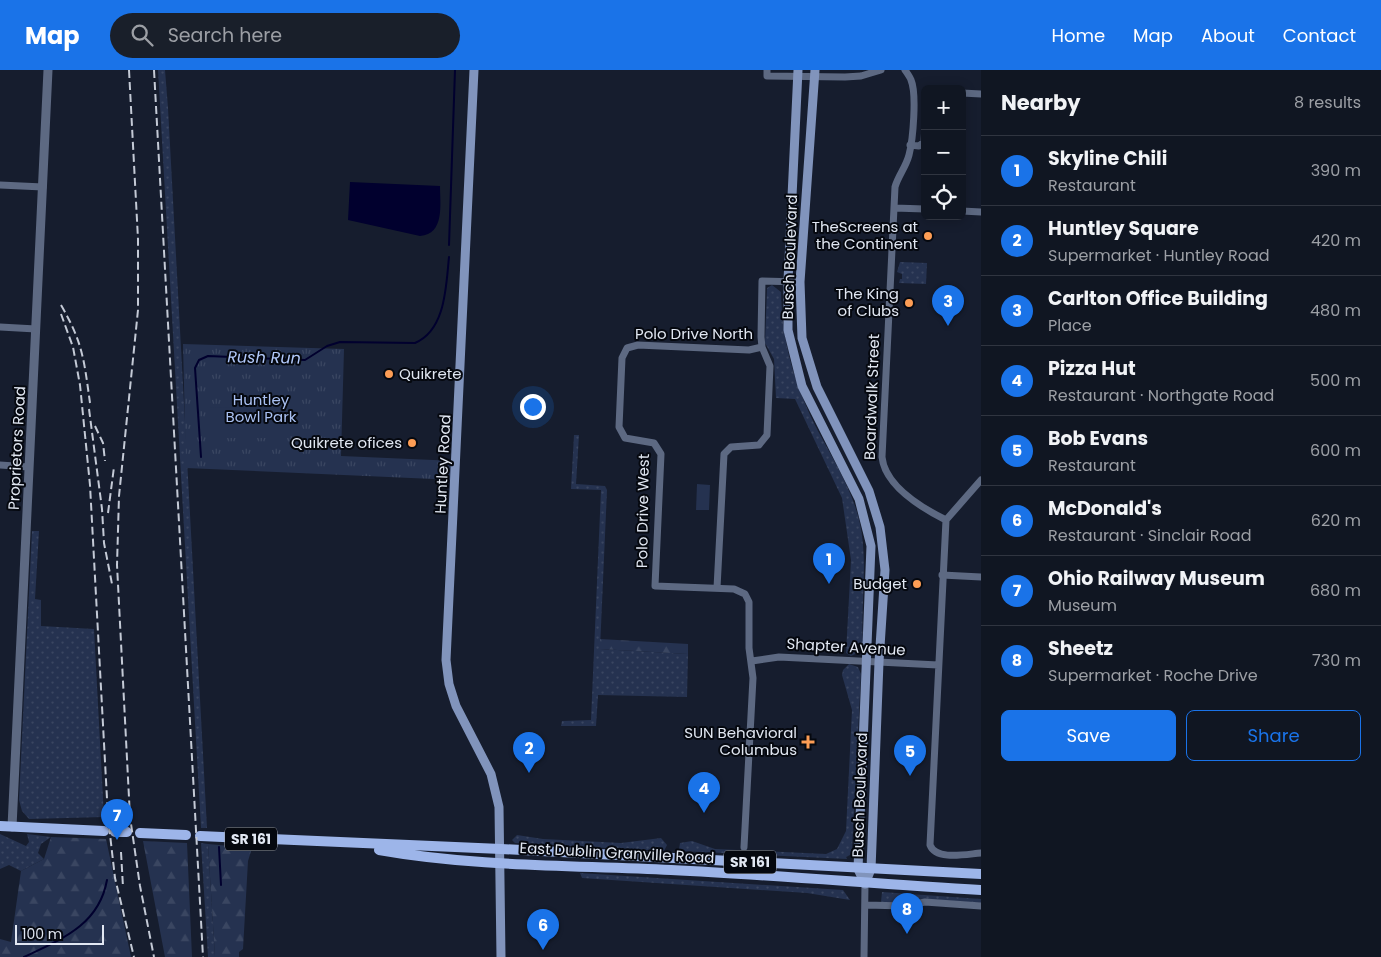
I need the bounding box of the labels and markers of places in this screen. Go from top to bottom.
place label: TheScreens at the Continent [812,216,918,254]
marker: TheScreens at the Continent [922,230,934,242]
place label: The King of Clubs [836,283,899,321]
pin: 3 [932,285,964,326]
marker: The King of Clubs [903,297,915,309]
place label: Quikrete [399,363,462,384]
marker: Quikrete [383,368,395,380]
place label: Quikrete ofices [291,432,402,453]
marker: Quikrete ofices [406,437,418,449]
pin: 1 [813,543,845,584]
place label: Budget [853,573,907,594]
marker: Budget [911,578,923,590]
place label: SUN Behavioral Columbus [684,722,797,760]
pin: 2 [513,732,545,773]
marker: SUN Behavioral Columbus [801,735,815,749]
pin: 5 [894,735,926,776]
pin: 4 [688,772,720,813]
pin: 7 [101,799,133,840]
pin: 8 [891,893,923,934]
pin: 6 [527,909,559,950]

